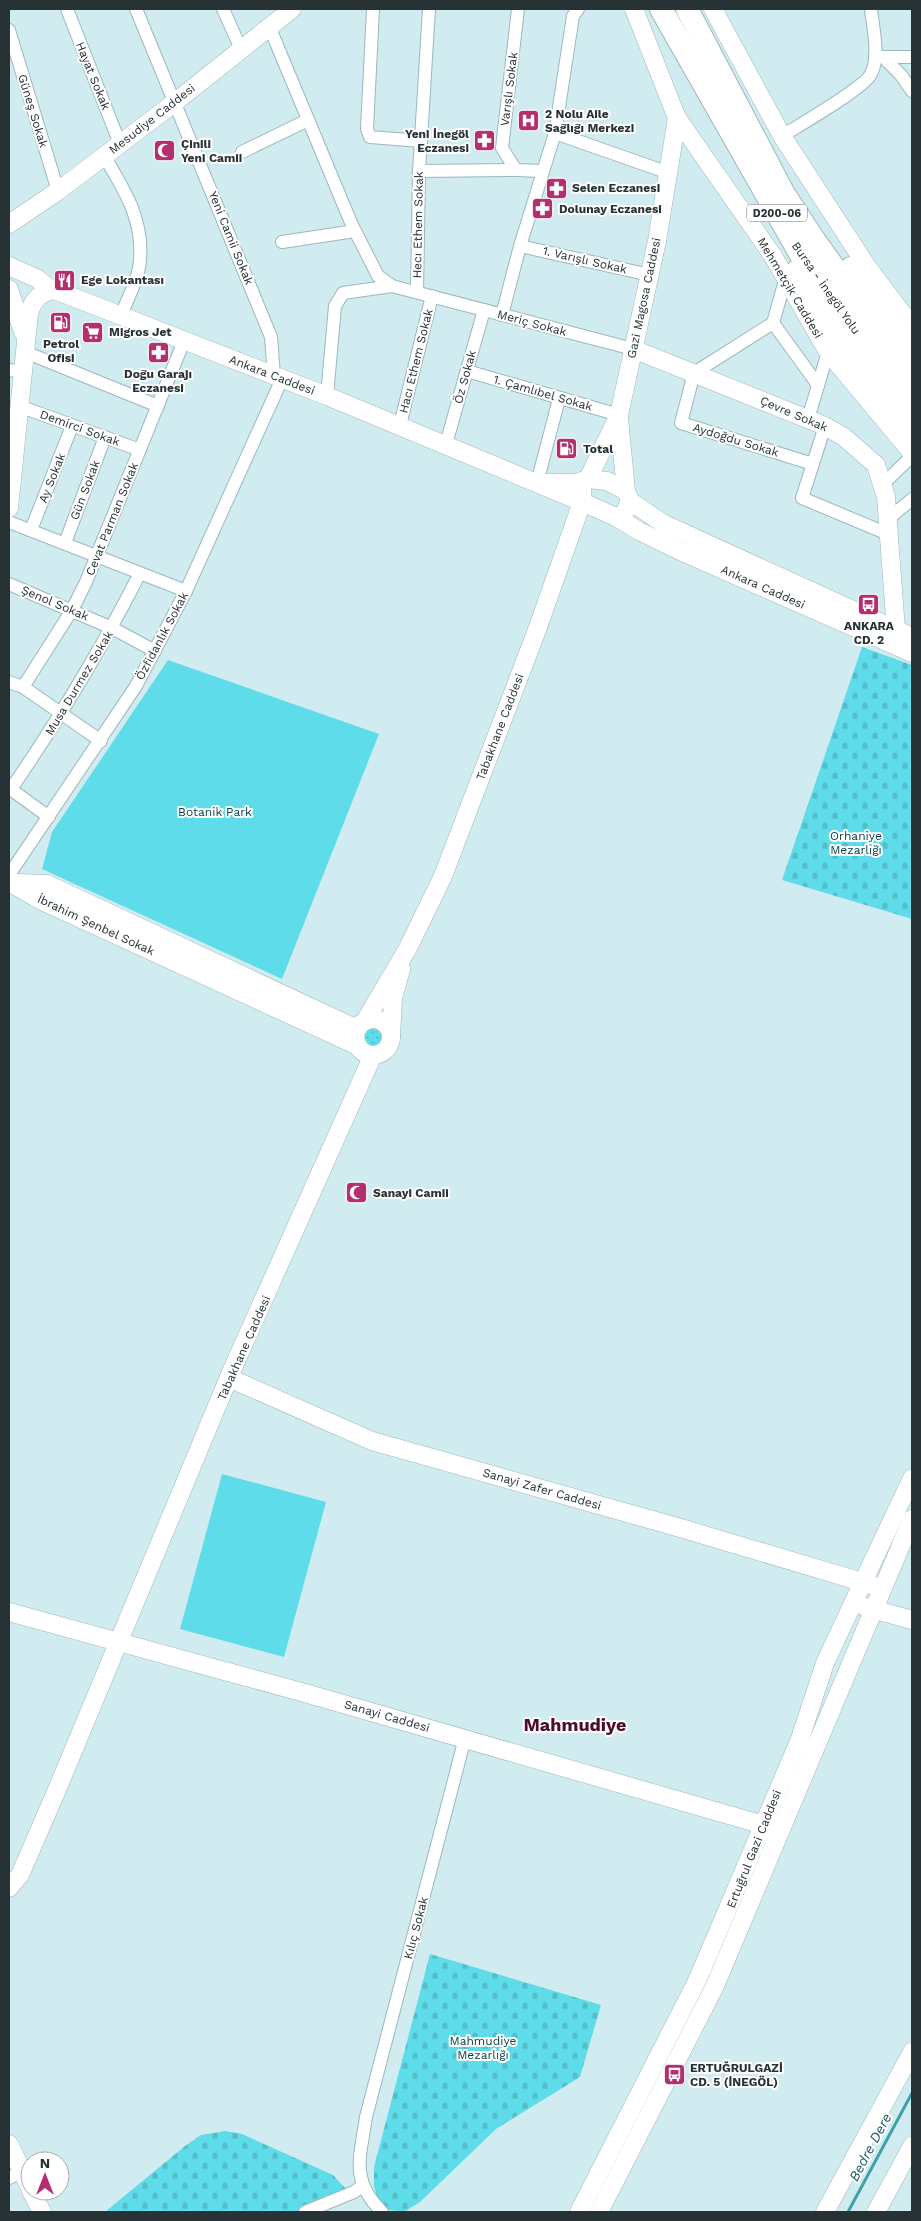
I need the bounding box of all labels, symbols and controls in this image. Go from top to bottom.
street label: Hayat Sokak [73,40,113,112]
street label: Varışlı Sokak [498,51,521,127]
street label: Güneş Sokak [15,73,51,150]
street label: Mesudiye Caddesi [106,81,198,157]
place label: 2 Nolu Aile Sağlığı Merkezi [545,107,634,135]
hospital icon: 2 Nolu Aile Sağlığı Merkezi [517,109,541,133]
place label: Yeni İnegöl Eczanesi [405,127,469,155]
pharmacy icon: Yeni İnegöl Eczanesi [473,129,497,153]
place label: Çinili Yeni Camii [181,137,242,165]
mosque icon: Çinili Yeni Camii [153,139,177,163]
street label: Hecı Ethem Sokak [410,171,426,279]
pharmacy icon: Selen Eczanesi [544,176,568,200]
place label: Selen Eczanesi [572,181,660,195]
street label: Yeni Camii Sokak [206,189,256,287]
pharmacy icon: Dolunay Eczanesi [531,197,555,221]
place label: Dolunay Eczanesi [559,202,662,216]
road number: D200-06 [747,204,807,222]
street label: Mehmetçik Caddesi [754,235,826,341]
street label: Gazi Magosa Caddesi [624,236,664,360]
street label: Bursa - İnegöl Yolu [789,239,863,337]
street label: 1. Varışlı Sokak [542,244,629,277]
restaurant icon: Ege Lokantası [53,268,77,292]
place label: Ege Lokantası [81,273,164,287]
street label: Hacı Ethem Sokak [396,307,436,415]
street label: Meriç Sokak [496,307,568,339]
fuel station icon: Petrol Ofisi [49,311,73,335]
supermarket icon: Migros Jet [81,320,105,344]
place label: Migros Jet [109,325,172,339]
place label: Petrol Ofisi [43,337,79,365]
pharmacy icon: Doğu Garajı Eczanesi [146,341,170,365]
street label: Öz Sokak [451,349,479,405]
street label: Ankara Caddesi [227,352,317,398]
place label: Doğu Garajı Eczanesi [124,367,192,395]
street label: 1. Çamlıbel Sokak [492,372,594,414]
street label: Çevre Sokak [758,393,830,435]
street label: Demirci Sokak [38,407,122,449]
street label: Aydoğdu Sokak [691,420,781,460]
fuel station icon: Total [555,437,579,461]
place label: Total [583,442,613,456]
street label: Ay Sokak [36,451,68,505]
street label: Gün Sokak [67,458,103,522]
street label: Cevat Parman Sokak [83,460,141,578]
street label: Ankara Caddesi [719,562,807,612]
street label: Şenol Sokak [19,583,91,624]
street label: Özfidanlık Sokak [133,589,191,682]
bus stop icon: ANKARA CD. 2 [857,593,881,617]
place label: ANKARA CD. 2 [844,619,895,647]
street label: Musa Durmez Sokak [42,628,116,738]
street label: Tabakhane Caddesi [473,672,527,782]
park label: Botanik Park [178,805,252,819]
park label: Orhaniye Mezarlığı [830,829,882,857]
street label: İbrahim Şenbel Sokak [35,892,157,958]
mosque icon: Sanayi Camii [345,1181,369,1205]
place label: Sanayi Camii [373,1186,449,1200]
street label: Tabakhane Caddesi [215,1293,273,1403]
street label: Sanayi Zafer Caddesi [481,1465,603,1513]
street label: Sanayi Caddesi [343,1697,431,1735]
district label: Mahmudiye [524,1714,626,1735]
street label: Ertuğrul Gazi Caddesi [724,1788,784,1910]
street label: Kılıç Sokak [401,1895,431,1961]
park label: Mahmudiye Mezarlığı [449,2034,517,2062]
place label: ERTUĞRULGAZİ CD. 5 (İNEGÖL) [690,2061,783,2089]
bus stop icon: ERTUĞRULGAZİ CD. 5 (İNEGÖL) [662,2063,686,2087]
water label: Bedre Dere [845,2110,895,2184]
north arrow [20,2151,70,2201]
text: N [40,2155,50,2171]

